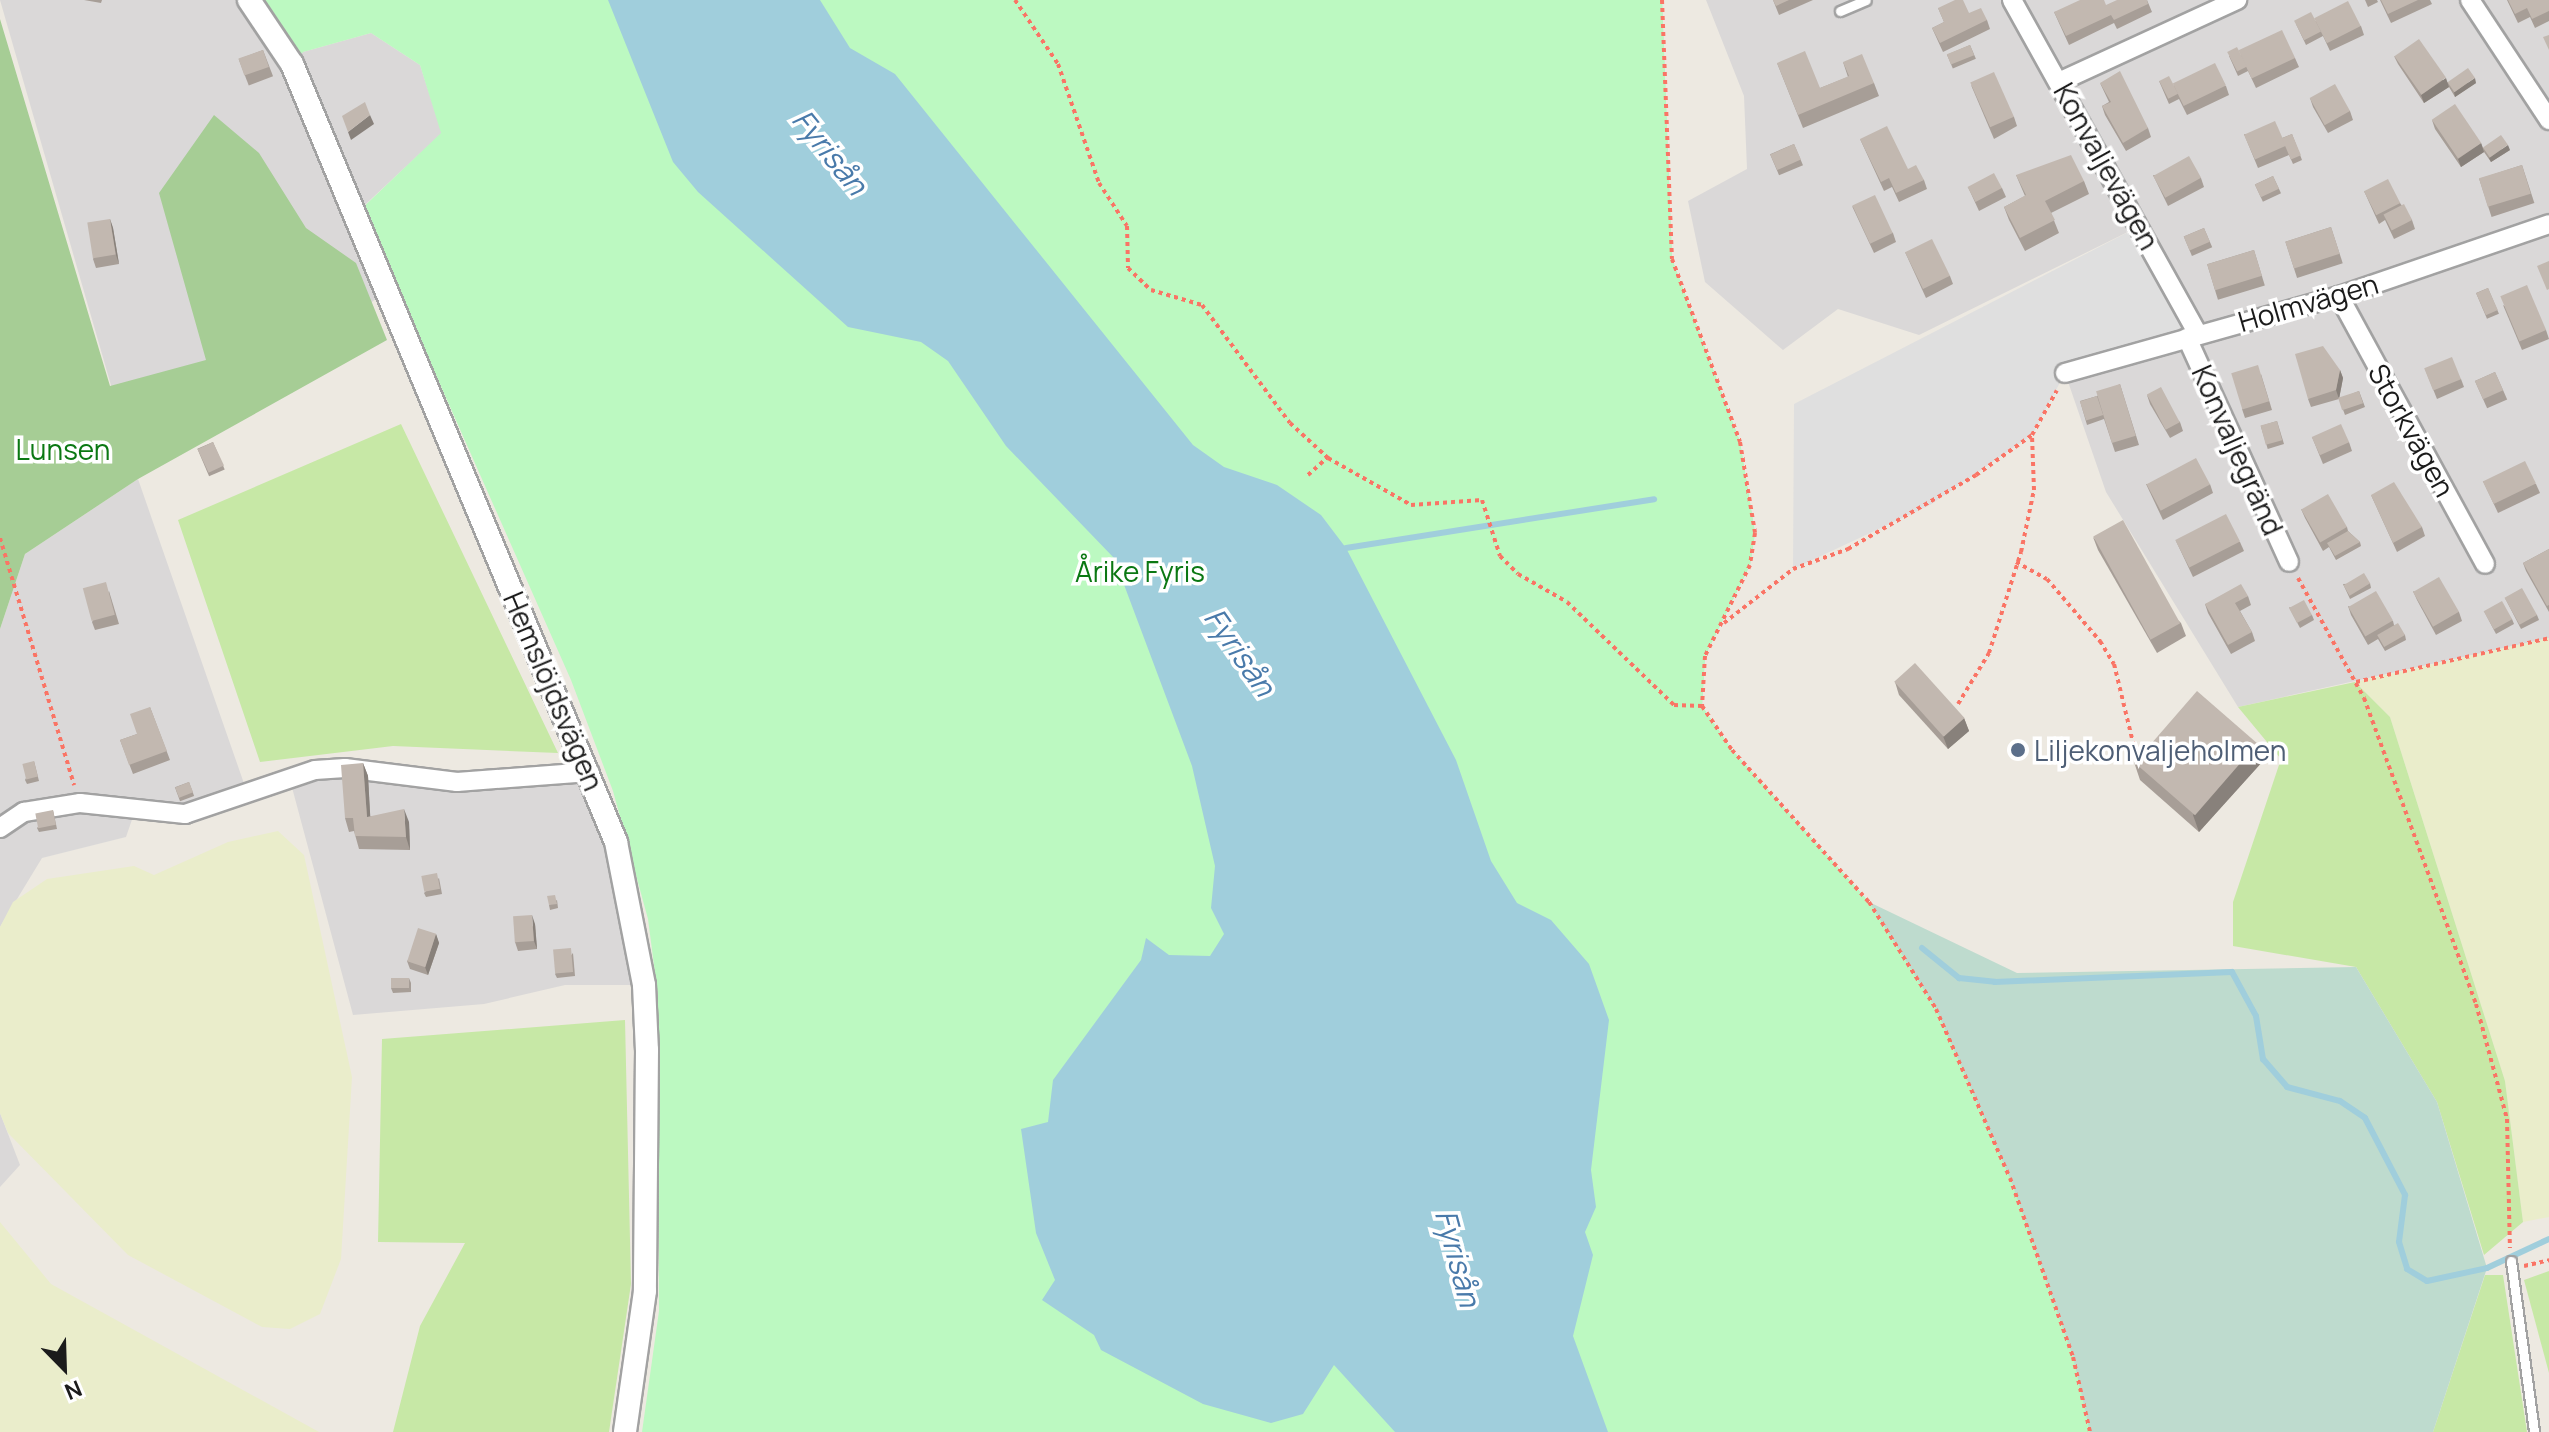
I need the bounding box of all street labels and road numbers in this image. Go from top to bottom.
street label: Konvaljevägen [2047,77,2167,255]
street label: Holmvägen [2234,266,2382,338]
street label: Storkvägen [2362,358,2462,502]
street label: Konvaljegränd [2186,360,2290,540]
street label: Hemslöjdsvägen [497,587,611,795]

